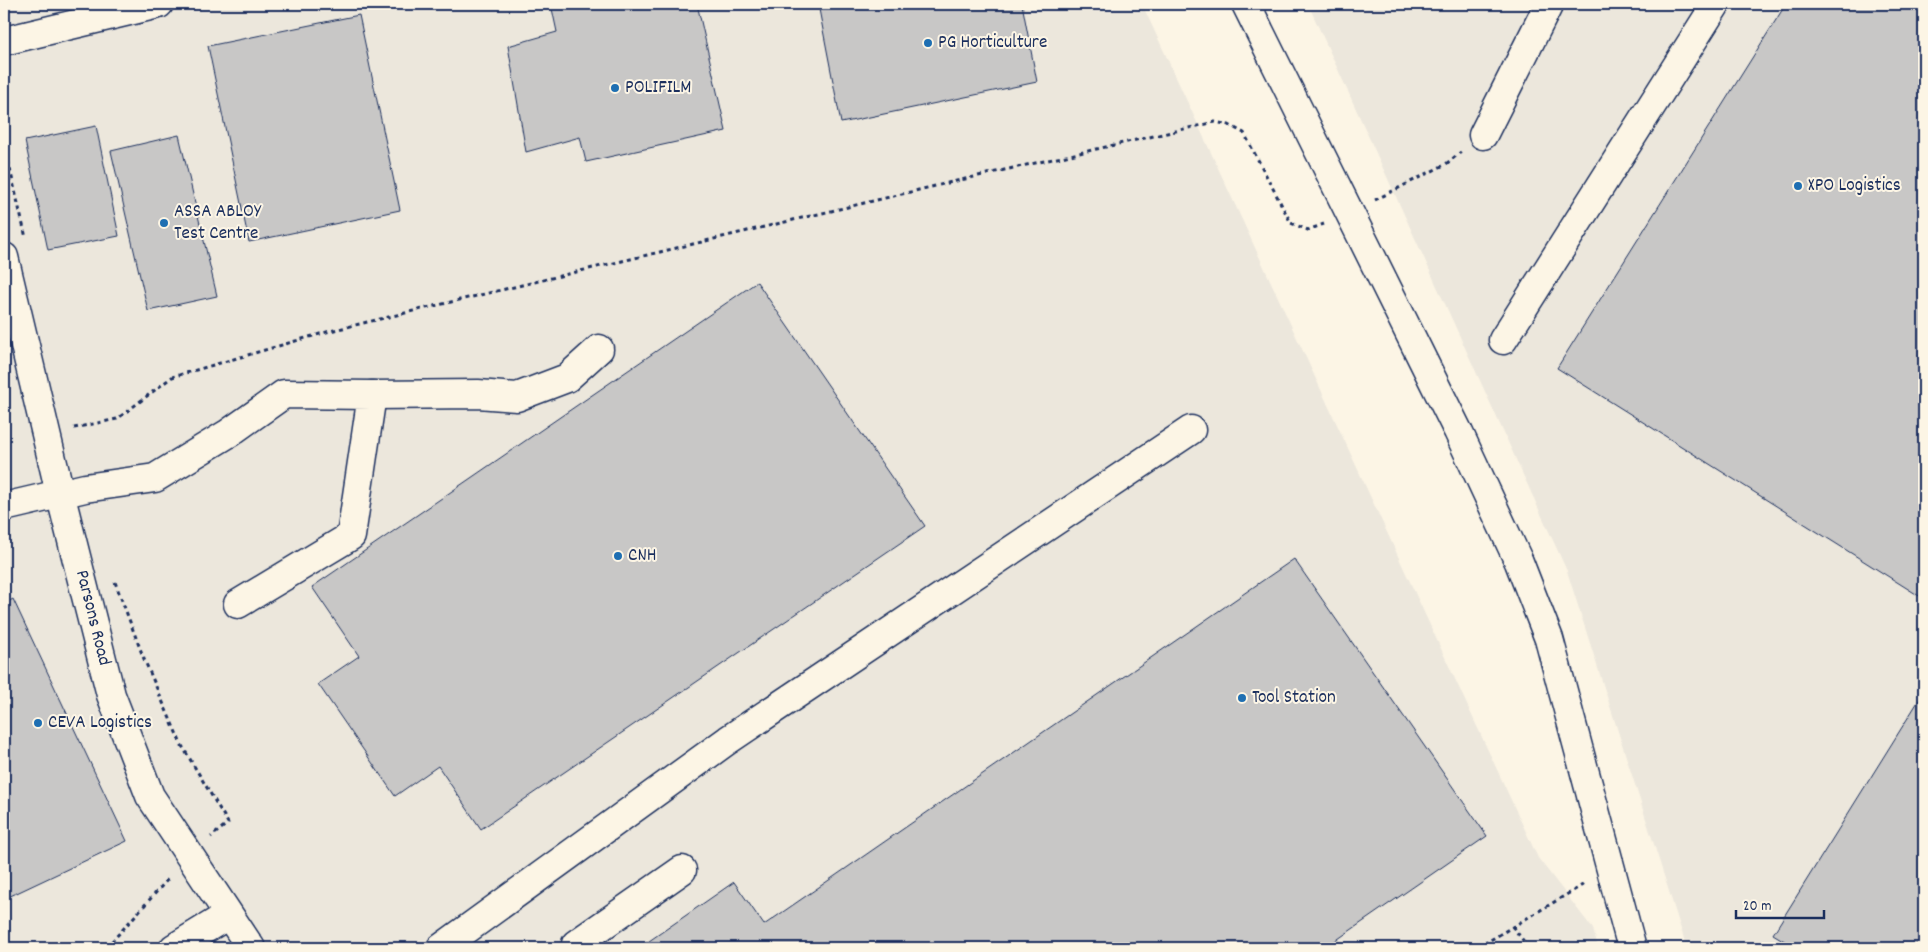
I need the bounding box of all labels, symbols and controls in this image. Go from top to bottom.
place label: PG Horticulture [938,30,1047,57]
marker: PG Horticulture [922,37,934,49]
place label: POLIFILM [625,75,691,102]
marker: POLIFILM [609,82,621,94]
place label: XPO Logistics [1808,173,1901,200]
marker: XPO Logistics [1792,180,1804,192]
place label: ASSA ABLOY Test Centre [174,199,262,248]
marker: ASSA ABLOY Test Centre [158,217,170,229]
place label: CNH [628,543,657,570]
marker: CNH [612,550,624,562]
street label: Parsons Road [67,567,117,669]
place label: Tool Station [1252,685,1336,712]
marker: Tool Station [1236,692,1248,704]
place label: CEVA Logistics [48,710,152,737]
marker: CEVA Logistics [32,717,44,729]
scale bar [1736,887,1823,919]
text: 20 m [1743,896,1771,918]

